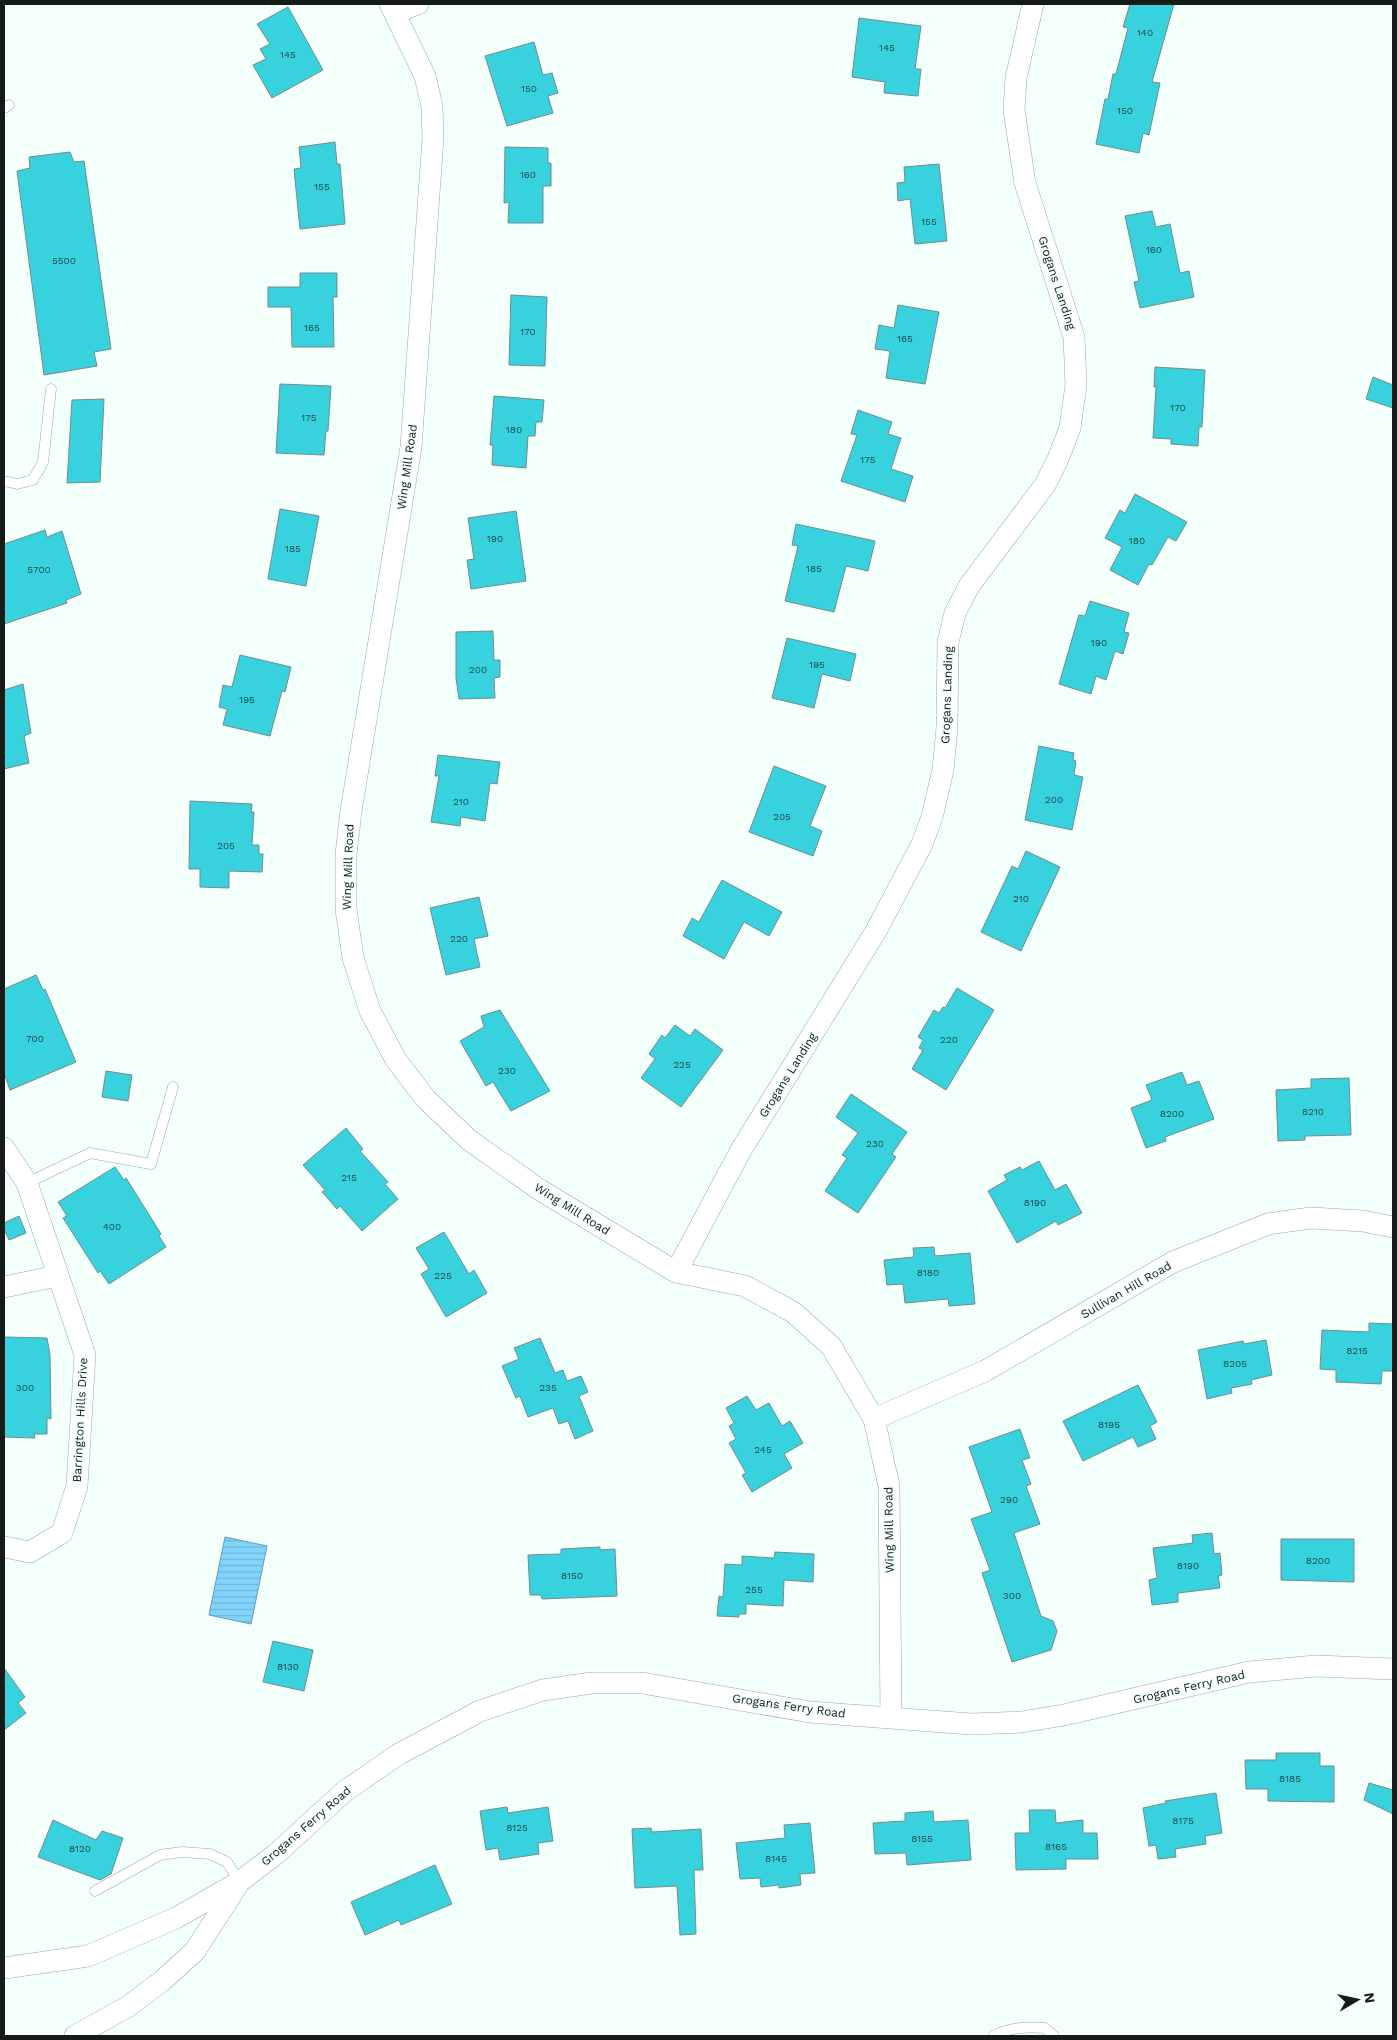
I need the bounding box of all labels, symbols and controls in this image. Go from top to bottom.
house number: 140 [1137,27,1153,38]
house number: 145 [879,42,895,53]
house number: 145 [280,49,296,60]
house number: 150 [521,83,537,94]
house number: 150 [1117,105,1133,116]
house number: 160 [520,169,536,180]
house number: 155 [314,181,330,192]
house number: 155 [921,216,937,227]
street label: Grogans Landing [1035,234,1079,332]
house number: 160 [1146,244,1162,255]
house number: 5500 [52,255,76,266]
house number: 165 [304,322,320,333]
house number: 170 [520,326,536,337]
house number: 165 [897,333,913,344]
house number: 170 [1170,402,1186,413]
house number: 175 [301,412,317,423]
street label: Wing Mill Road [394,423,420,511]
house number: 180 [506,424,522,435]
house number: 175 [860,454,876,465]
house number: 190 [487,533,503,544]
house number: 180 [1129,535,1145,546]
house number: 185 [285,543,301,554]
house number: 185 [806,563,822,574]
house number: 5700 [27,564,51,575]
house number: 190 [1091,637,1107,648]
street label: Grogans Landing [938,645,956,744]
house number: 195 [809,659,825,670]
house number: 200 [469,664,487,675]
house number: 195 [239,694,255,705]
house number: 200 [1045,794,1063,805]
house number: 210 [453,796,469,807]
house number: 205 [773,811,791,822]
street label: Wing Mill Road [339,824,357,910]
house number: 205 [217,840,235,851]
house number: 210 [1013,893,1029,904]
house number: 220 [450,933,468,944]
street label: Grogans Landing [756,1029,820,1120]
house number: 700 [26,1033,44,1044]
house number: 220 [940,1034,958,1045]
house number: 225 [673,1059,691,1070]
house number: 230 [498,1065,516,1076]
house number: 8210 [1302,1106,1324,1117]
house number: 8200 [1160,1108,1184,1119]
house number: 230 [866,1138,884,1149]
house number: 215 [341,1172,357,1183]
street label: Wing Mill Road [532,1180,612,1238]
house number: 8190 [1024,1197,1046,1208]
house number: 400 [103,1221,121,1232]
street label: Sullivan Hill Road [1078,1258,1174,1322]
house number: 8180 [917,1267,939,1278]
house number: 225 [434,1270,452,1281]
house number: 8215 [1346,1345,1368,1356]
street label: Barrington Hills Drive [70,1357,90,1483]
house number: 8205 [1223,1358,1247,1369]
house number: 300 [16,1382,34,1393]
house number: 235 [539,1382,557,1393]
house number: 8195 [1098,1419,1120,1430]
house number: 245 [754,1444,772,1455]
street label: Wing Mill Road [881,1487,897,1573]
house number: 290 [1000,1494,1018,1505]
house number: 8200 [1306,1555,1330,1566]
house number: 8190 [1177,1560,1199,1571]
house number: 8150 [561,1570,583,1581]
house number: 255 [745,1584,763,1595]
house number: 300 [1003,1590,1021,1601]
house number: 8130 [277,1661,299,1672]
street label: Grogans Ferry Road [1132,1667,1246,1707]
street label: Grogans Ferry Road [731,1691,847,1721]
house number: 8185 [1279,1773,1301,1784]
street label: Grogans Ferry Road [258,1783,354,1869]
house number: 8175 [1172,1815,1194,1826]
house number: 8125 [506,1822,528,1833]
house number: 8155 [911,1833,933,1844]
house number: 8165 [1045,1841,1067,1852]
house number: 8120 [69,1843,91,1854]
house number: 8145 [765,1853,787,1864]
north arrow [1332,1975,1382,2025]
text: N [1361,1992,1379,2004]

